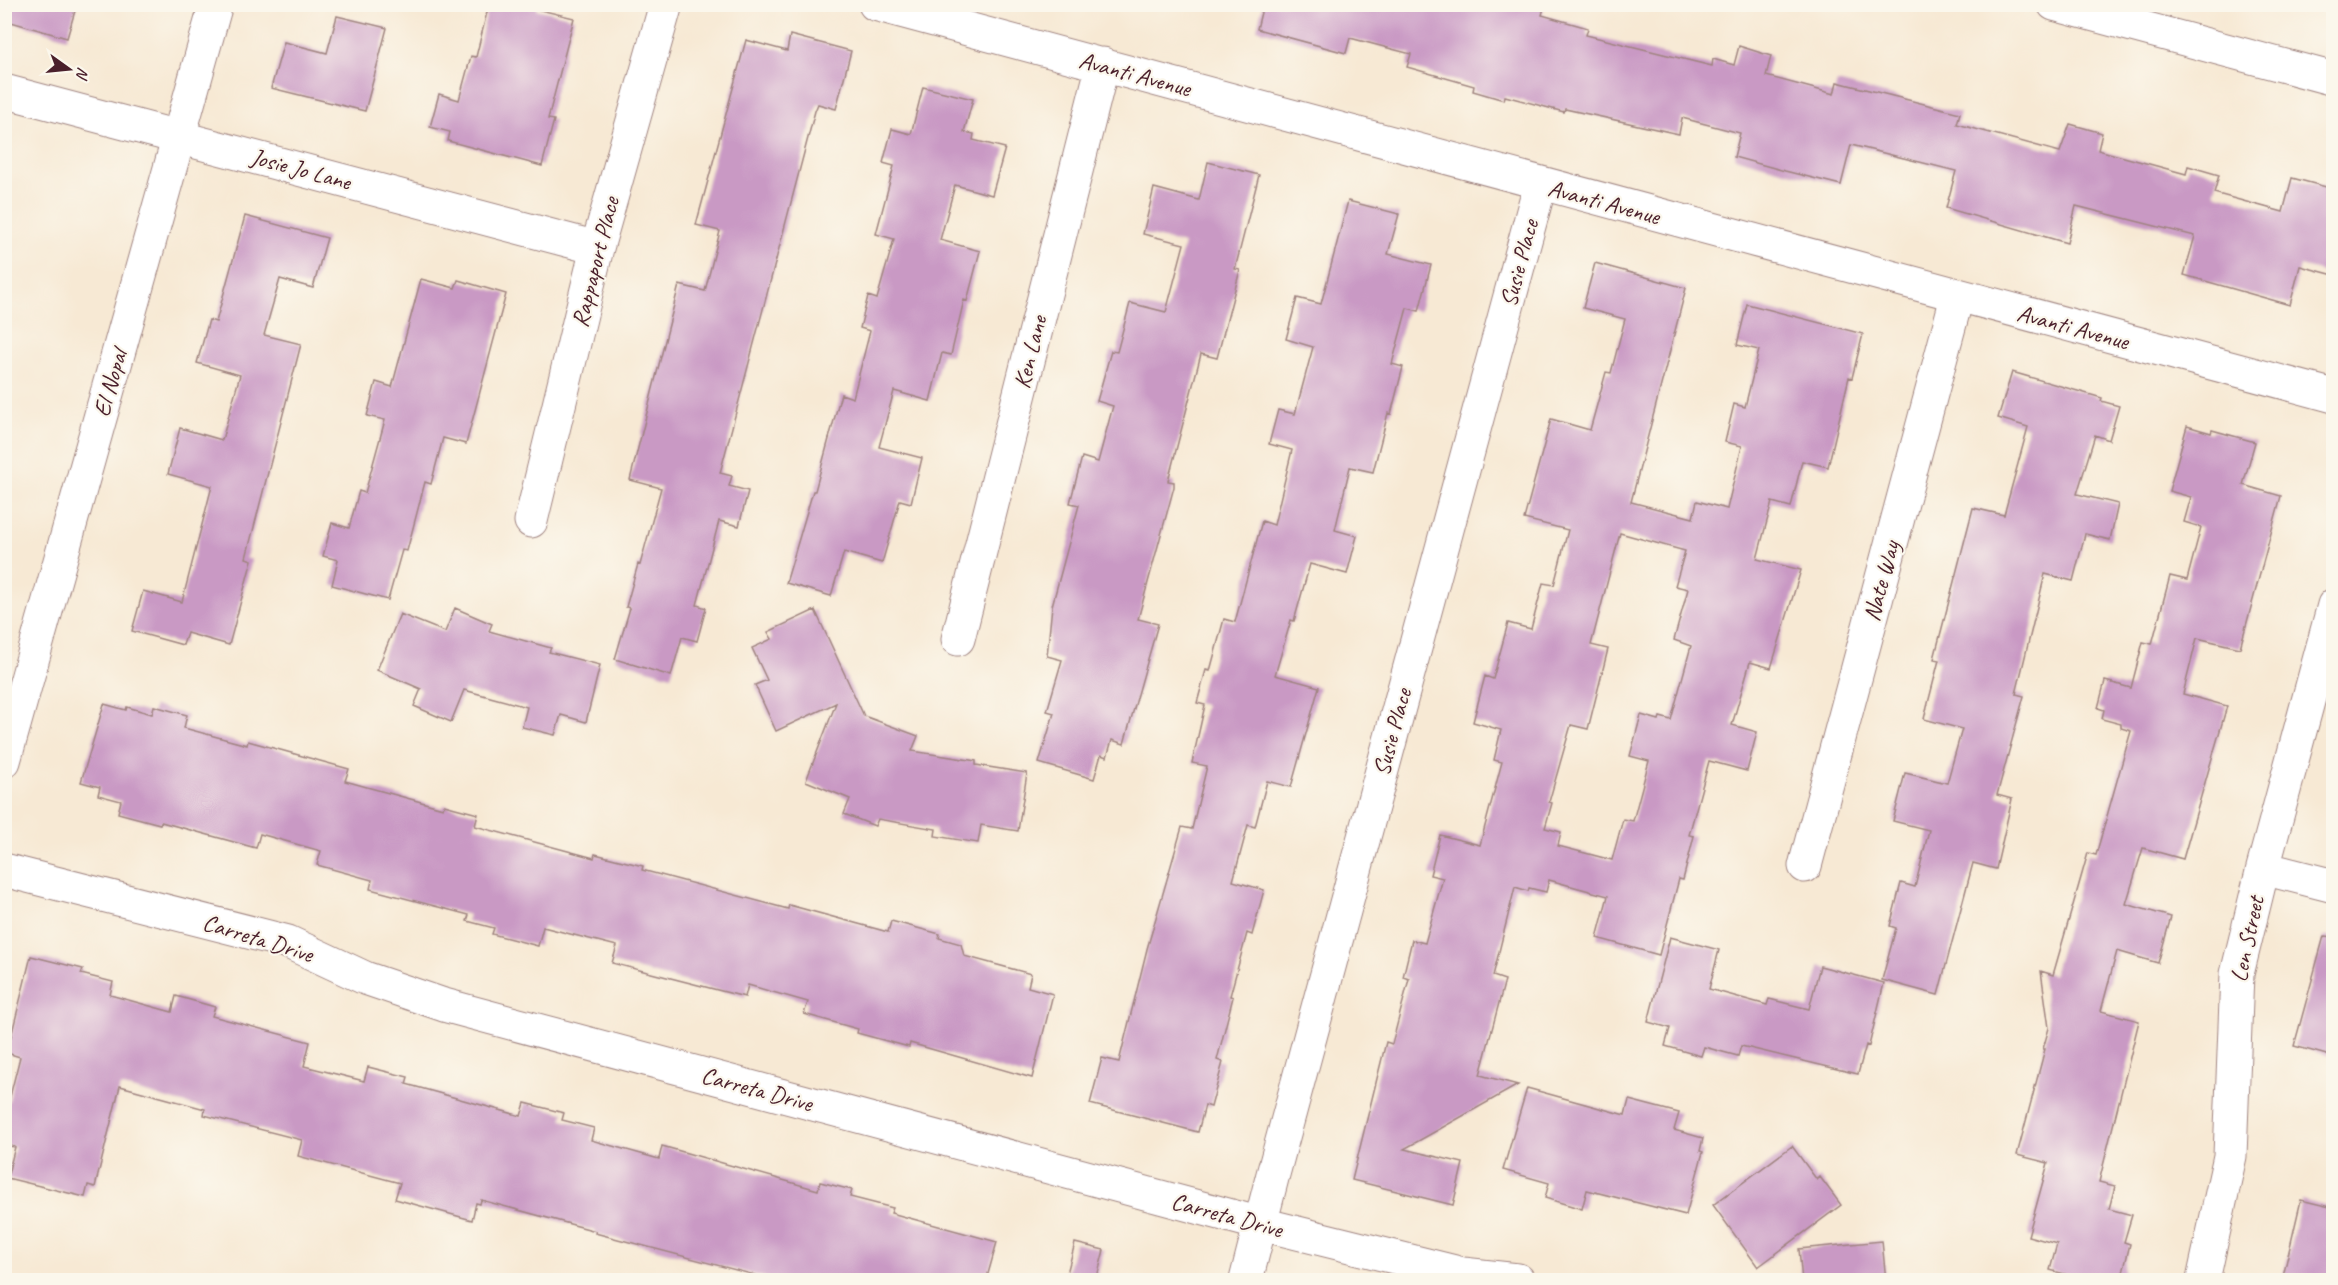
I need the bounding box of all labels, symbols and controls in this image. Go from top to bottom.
north arrow [39,39,99,99]
street label: Avanti Avenue [1076,45,1196,104]
text: N [71,65,93,83]
street label: Josie Jo Lane [247,141,356,197]
street label: Avanti Avenue [1545,173,1665,232]
street label: Rappaport Place [564,192,626,330]
street label: Susie Place [1493,214,1546,310]
street label: Avanti Avenue [2014,298,2134,357]
street label: Ken Lane [1007,310,1054,391]
street label: El Nopal [86,342,135,420]
street label: Nate Way [1856,536,1907,624]
street label: Susie Place [1366,683,1419,779]
street label: Len Street [2223,892,2271,984]
street label: Carreta Drive [199,907,319,970]
street label: Carreta Drive [698,1060,818,1119]
street label: Carreta Drive [1168,1186,1288,1245]

